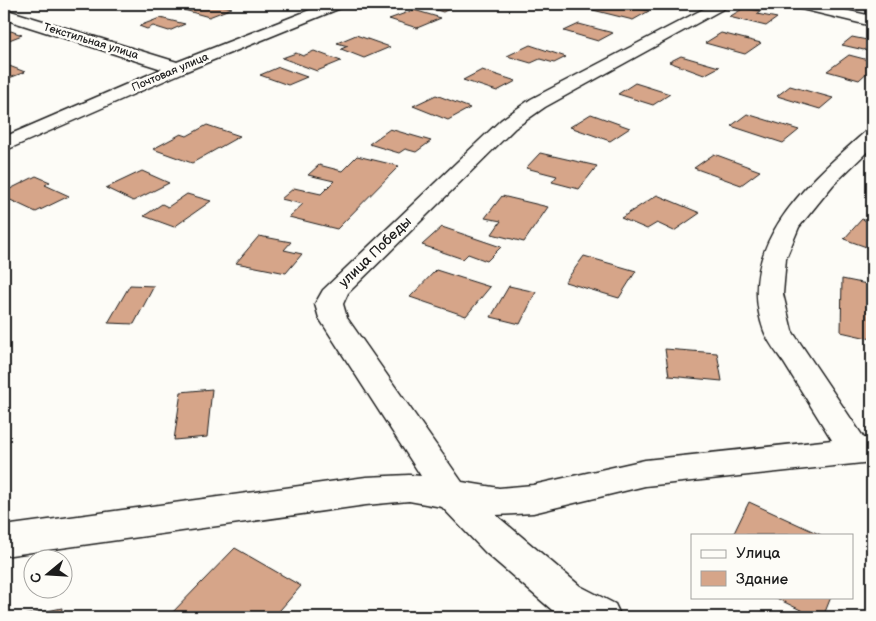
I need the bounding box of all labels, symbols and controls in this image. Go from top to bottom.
street label: Текстильная улица [42,20,141,62]
street label: Почтовая улица [130,50,211,94]
street label: улица Победы [335,213,415,291]
legend [691,534,854,598]
text: Улица [736,544,781,563]
north arrow [22,548,72,598]
text: С [26,570,46,585]
text: Здание [736,570,788,589]

